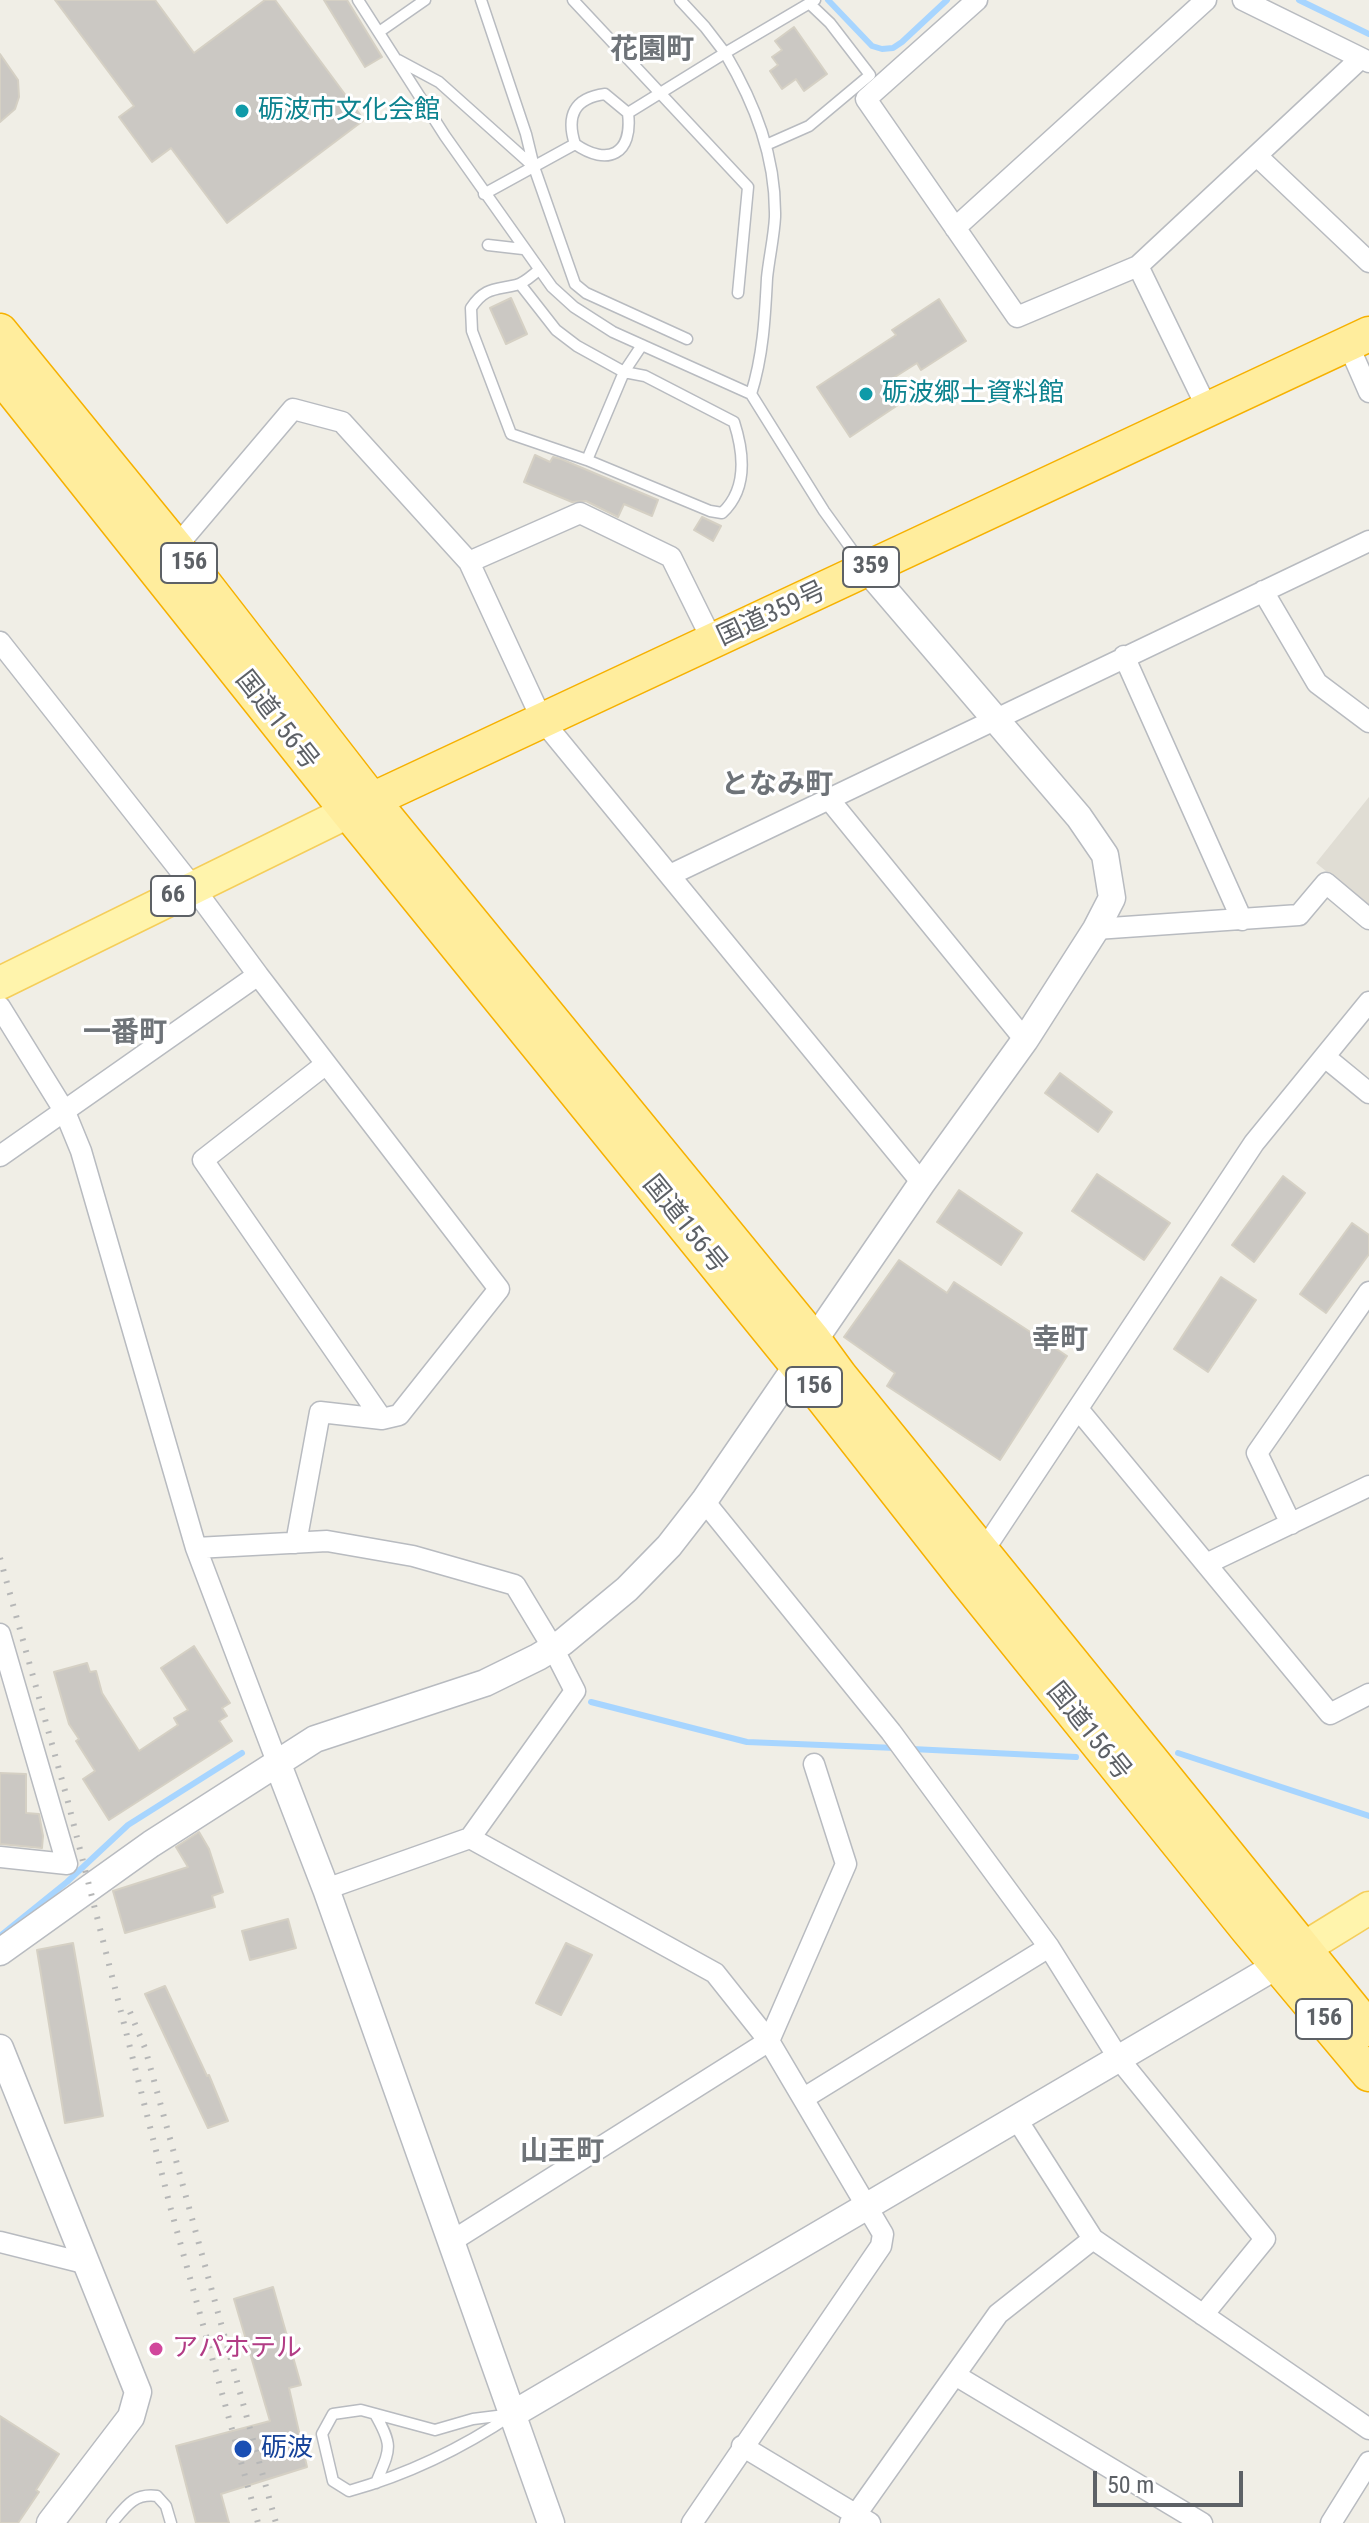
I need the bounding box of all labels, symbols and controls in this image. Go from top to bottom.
district label: 花園町 [610,34,694,68]
place label: 砺波市文化会館 [258,95,440,127]
marker: 砺波市文化会館 [233,102,251,120]
place label: 砺波郷土資料館 [882,378,1064,410]
marker: 砺波郷土資料館 [857,385,875,403]
road number: 156 [161,543,217,583]
road number: 359 [843,547,899,587]
street label: 国道359号 [713,576,831,654]
street label: 国道156号 [228,665,324,777]
district label: となみ町 [721,769,833,803]
road number: 66 [151,876,195,916]
district label: 一番町 [83,1017,167,1051]
street label: 国道156号 [635,1170,733,1280]
district label: 幸町 [1032,1324,1088,1358]
road number: 156 [786,1367,842,1407]
street label: 国道156号 [1039,1677,1137,1787]
road number: 156 [1296,1999,1352,2039]
district label: 山王町 [520,2136,604,2170]
place label: アパホテル [172,2333,302,2365]
marker: アパホテル [147,2340,165,2358]
place label: 砺波 [261,2433,313,2465]
marker: 砺波 [232,2438,254,2460]
scale bar [1097,2455,1247,2505]
text: 50 m [1107,2471,1154,2499]

